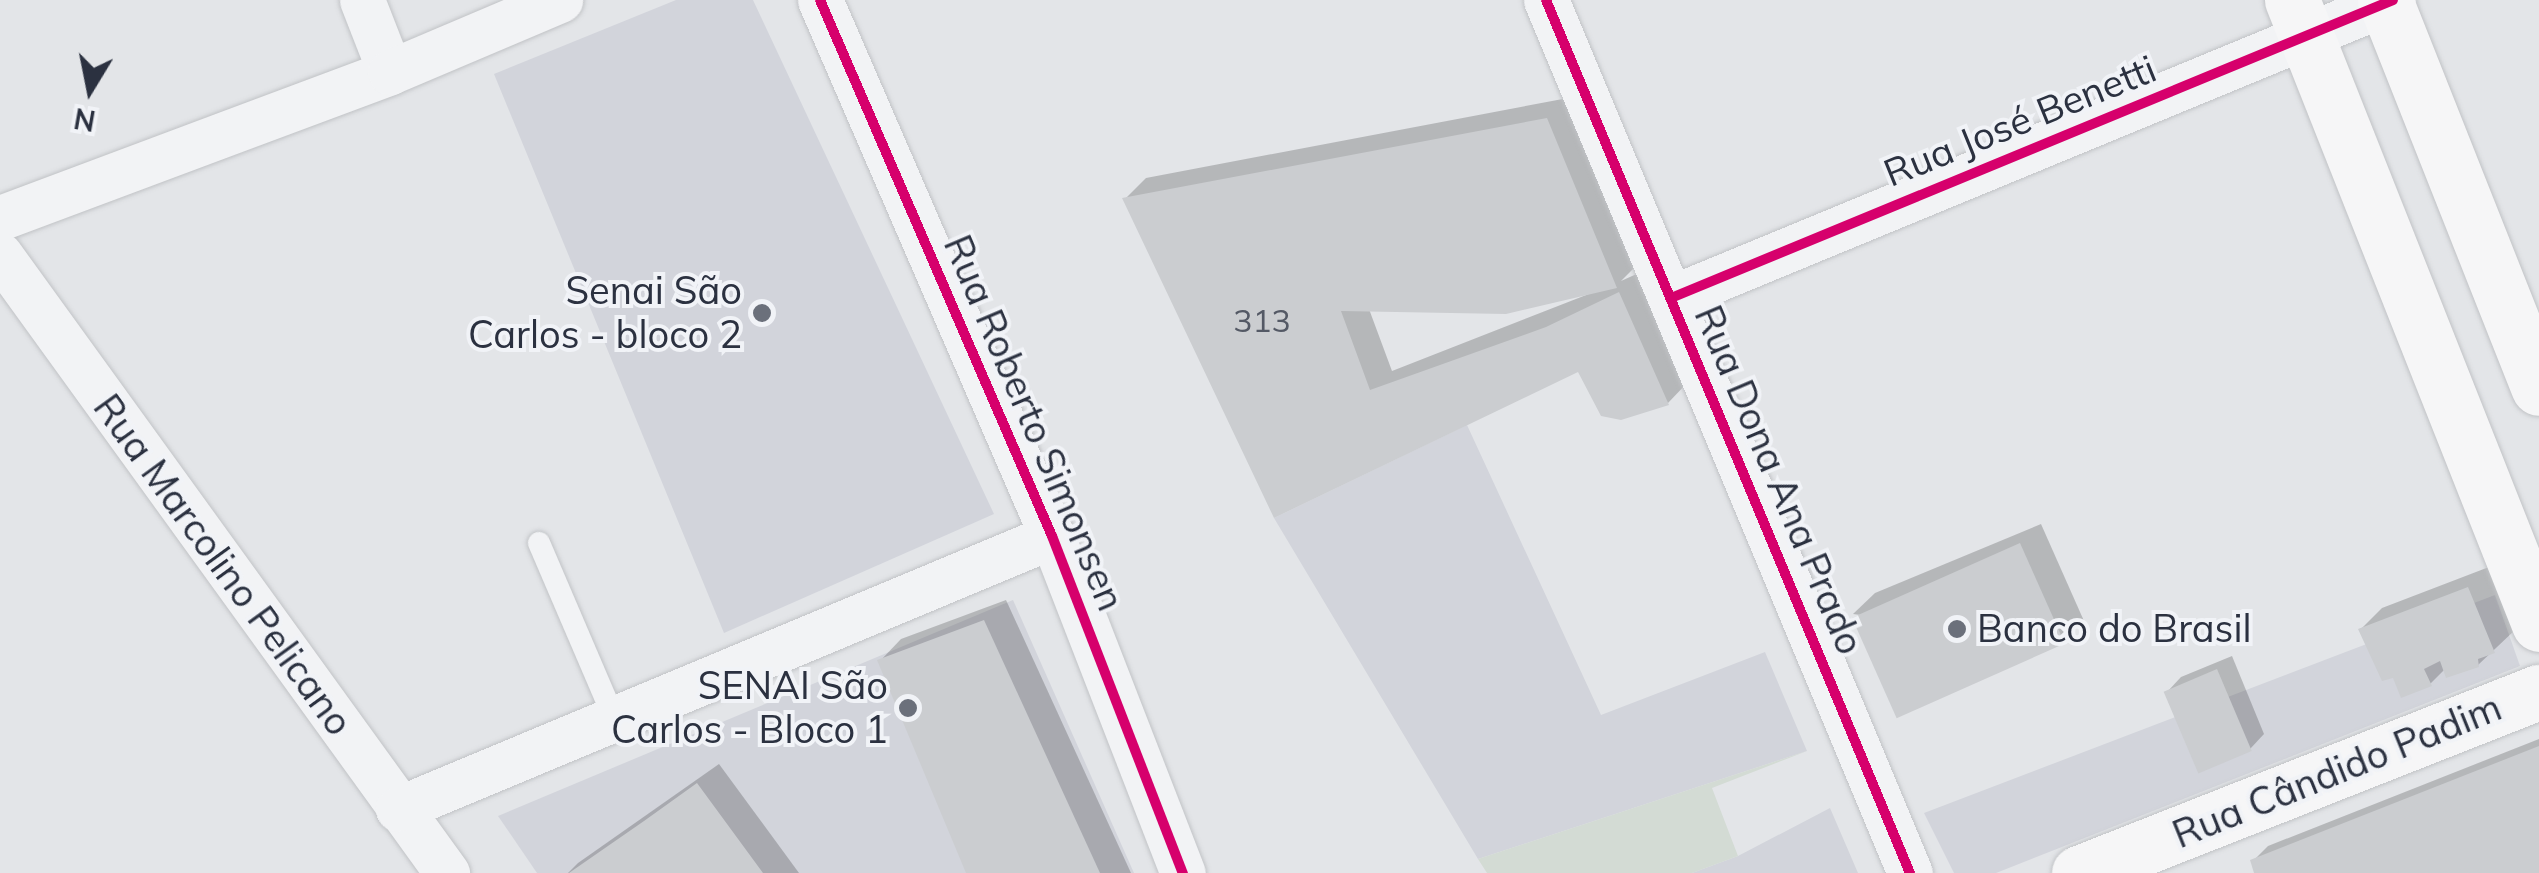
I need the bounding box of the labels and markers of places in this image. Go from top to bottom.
place label: Senai São Carlos - bloco 2 [468,268,742,358]
marker: Senai São Carlos - bloco 2 [751,302,773,324]
place label: Banco do Brasil [1977,606,2252,652]
marker: Banco do Brasil [1946,618,1968,640]
place label: SENAI São Carlos - Bloco 1 [611,663,888,752]
marker: SENAI São Carlos - Bloco 1 [897,697,919,719]

